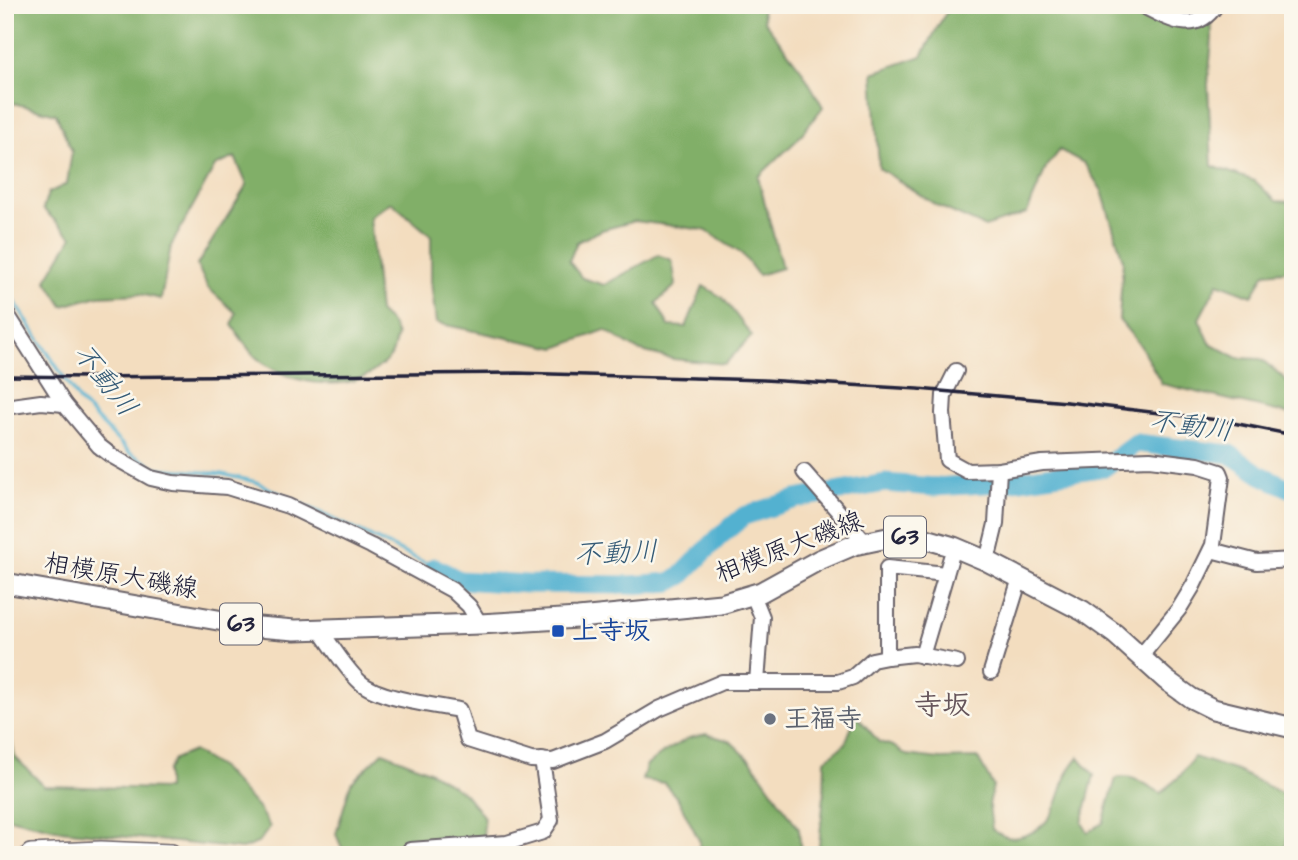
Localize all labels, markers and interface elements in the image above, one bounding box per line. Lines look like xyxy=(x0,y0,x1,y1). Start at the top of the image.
water label: 不動川 xyxy=(64,335,146,425)
water label: 不動川 xyxy=(1147,401,1235,451)
street label: 相模原大磯線 xyxy=(710,502,868,592)
road number: 63 xyxy=(884,516,926,558)
water label: 不動川 xyxy=(573,532,659,574)
street label: 相模原大磯線 xyxy=(41,545,201,607)
road number: 63 xyxy=(220,604,262,644)
place label: 上寺坂 xyxy=(572,613,650,649)
marker: 上寺坂 xyxy=(550,623,566,639)
district label: 寺坂 xyxy=(914,686,970,725)
place label: 王福寺 xyxy=(784,701,862,737)
marker: 王福寺 xyxy=(762,711,778,727)

